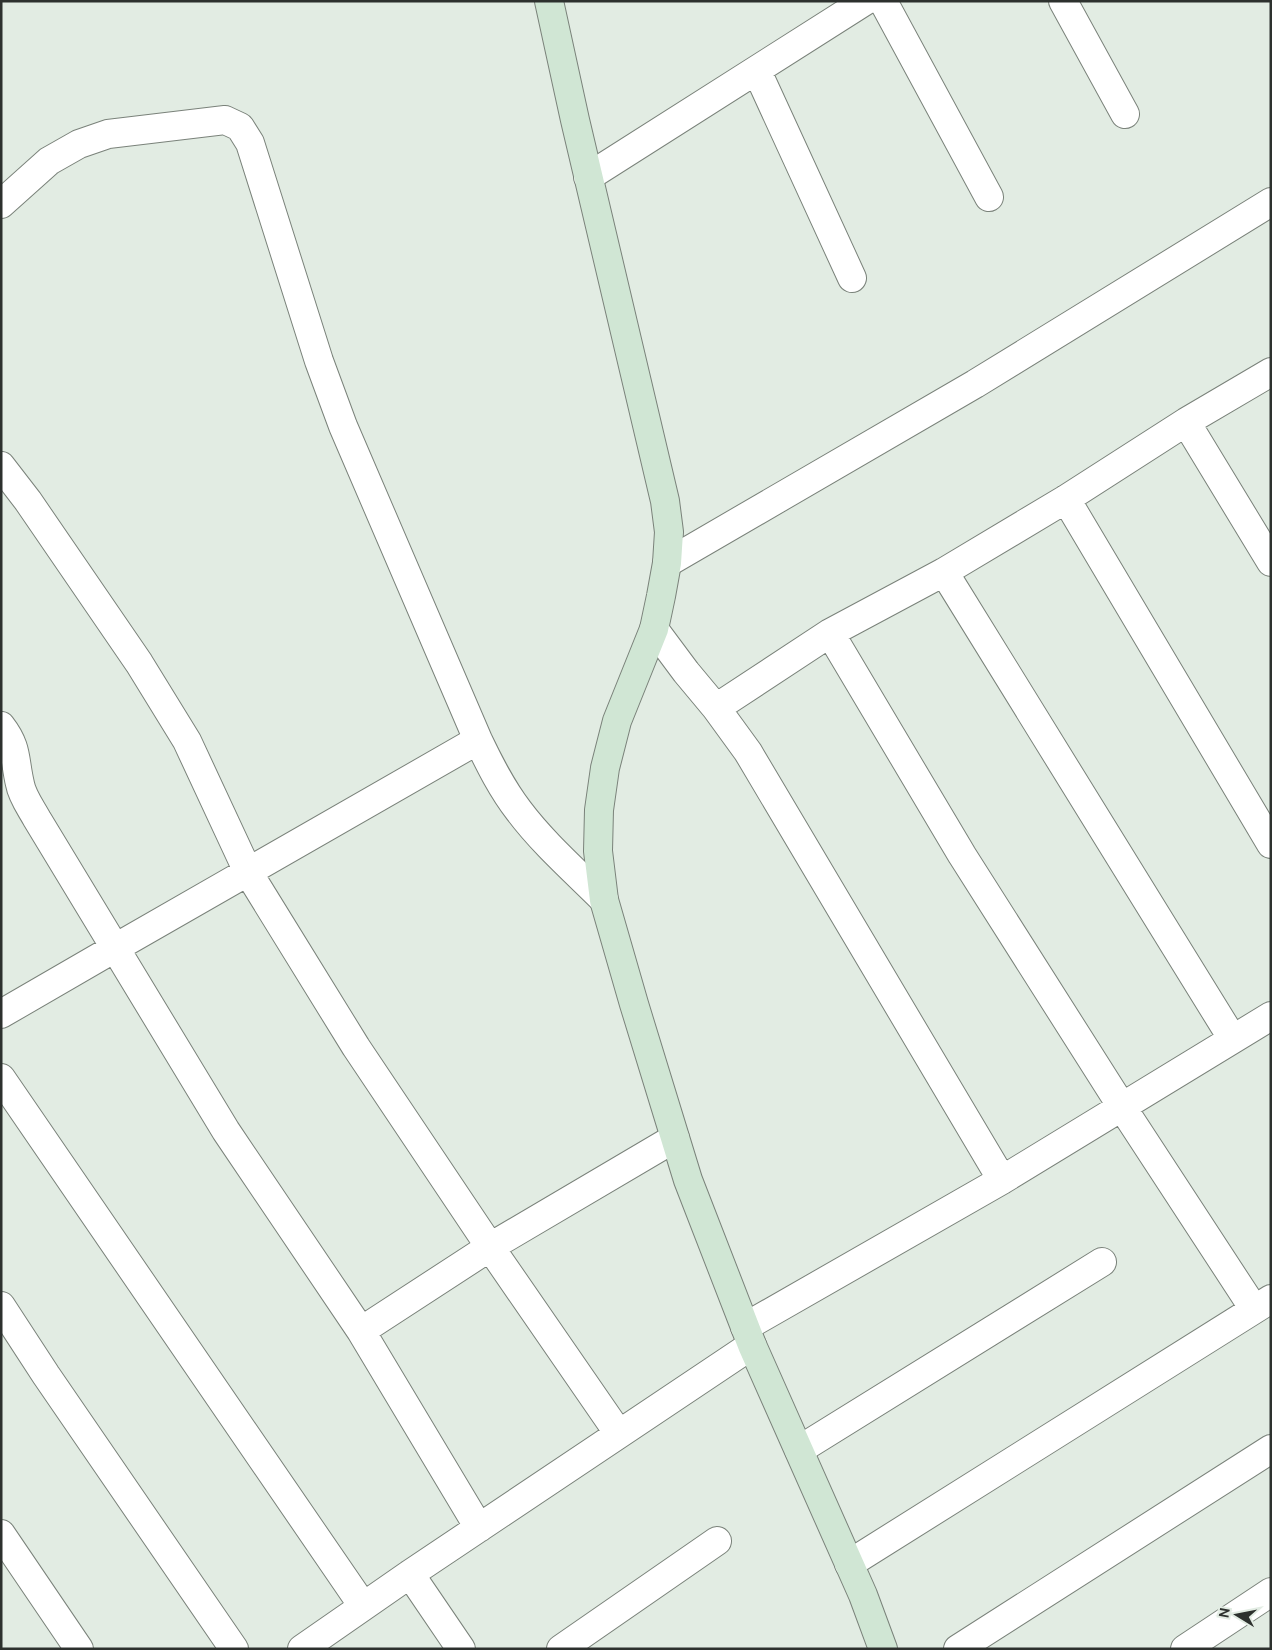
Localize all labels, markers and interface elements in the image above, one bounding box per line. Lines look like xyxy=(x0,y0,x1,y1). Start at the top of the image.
north arrow xyxy=(1212,1590,1262,1640)
text: N xyxy=(1214,1606,1234,1619)

